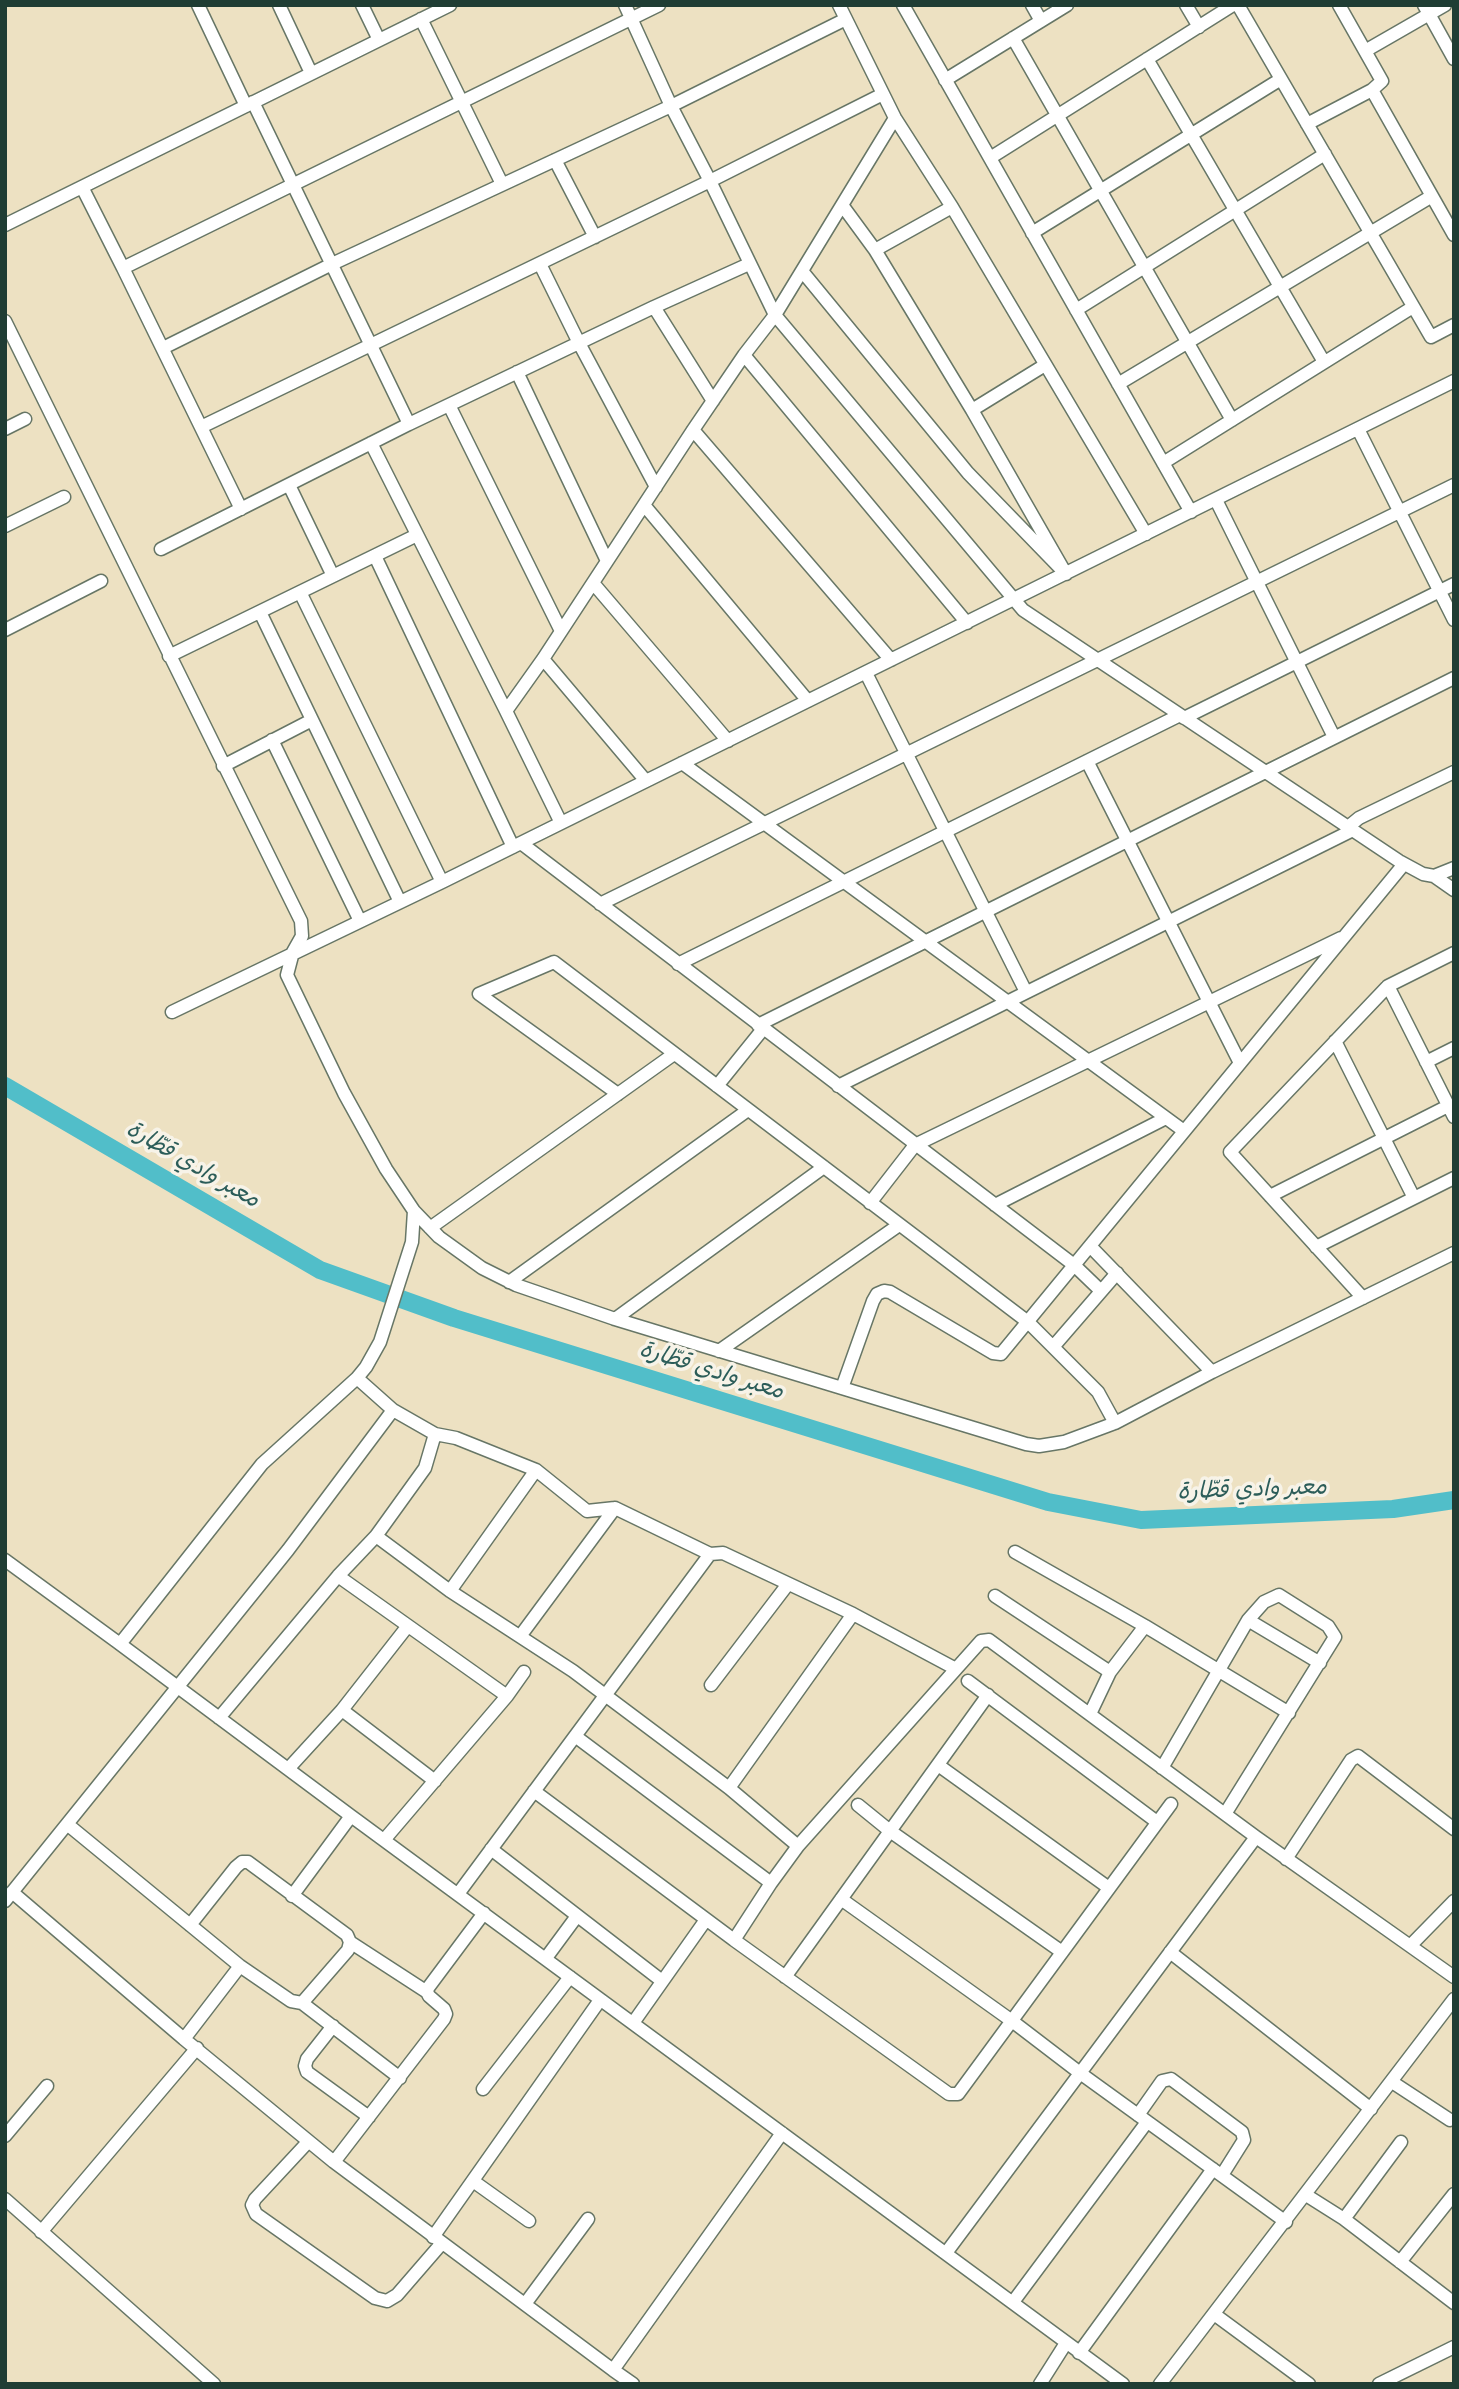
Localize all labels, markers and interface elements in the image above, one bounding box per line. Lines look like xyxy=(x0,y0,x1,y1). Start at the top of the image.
water label: معبر وادي قطّارة xyxy=(120,1117,264,1215)
water label: معبر وادي قطّارة xyxy=(636,1337,786,1407)
water label: معبر وادي قطّارة xyxy=(1177,1475,1327,1507)

